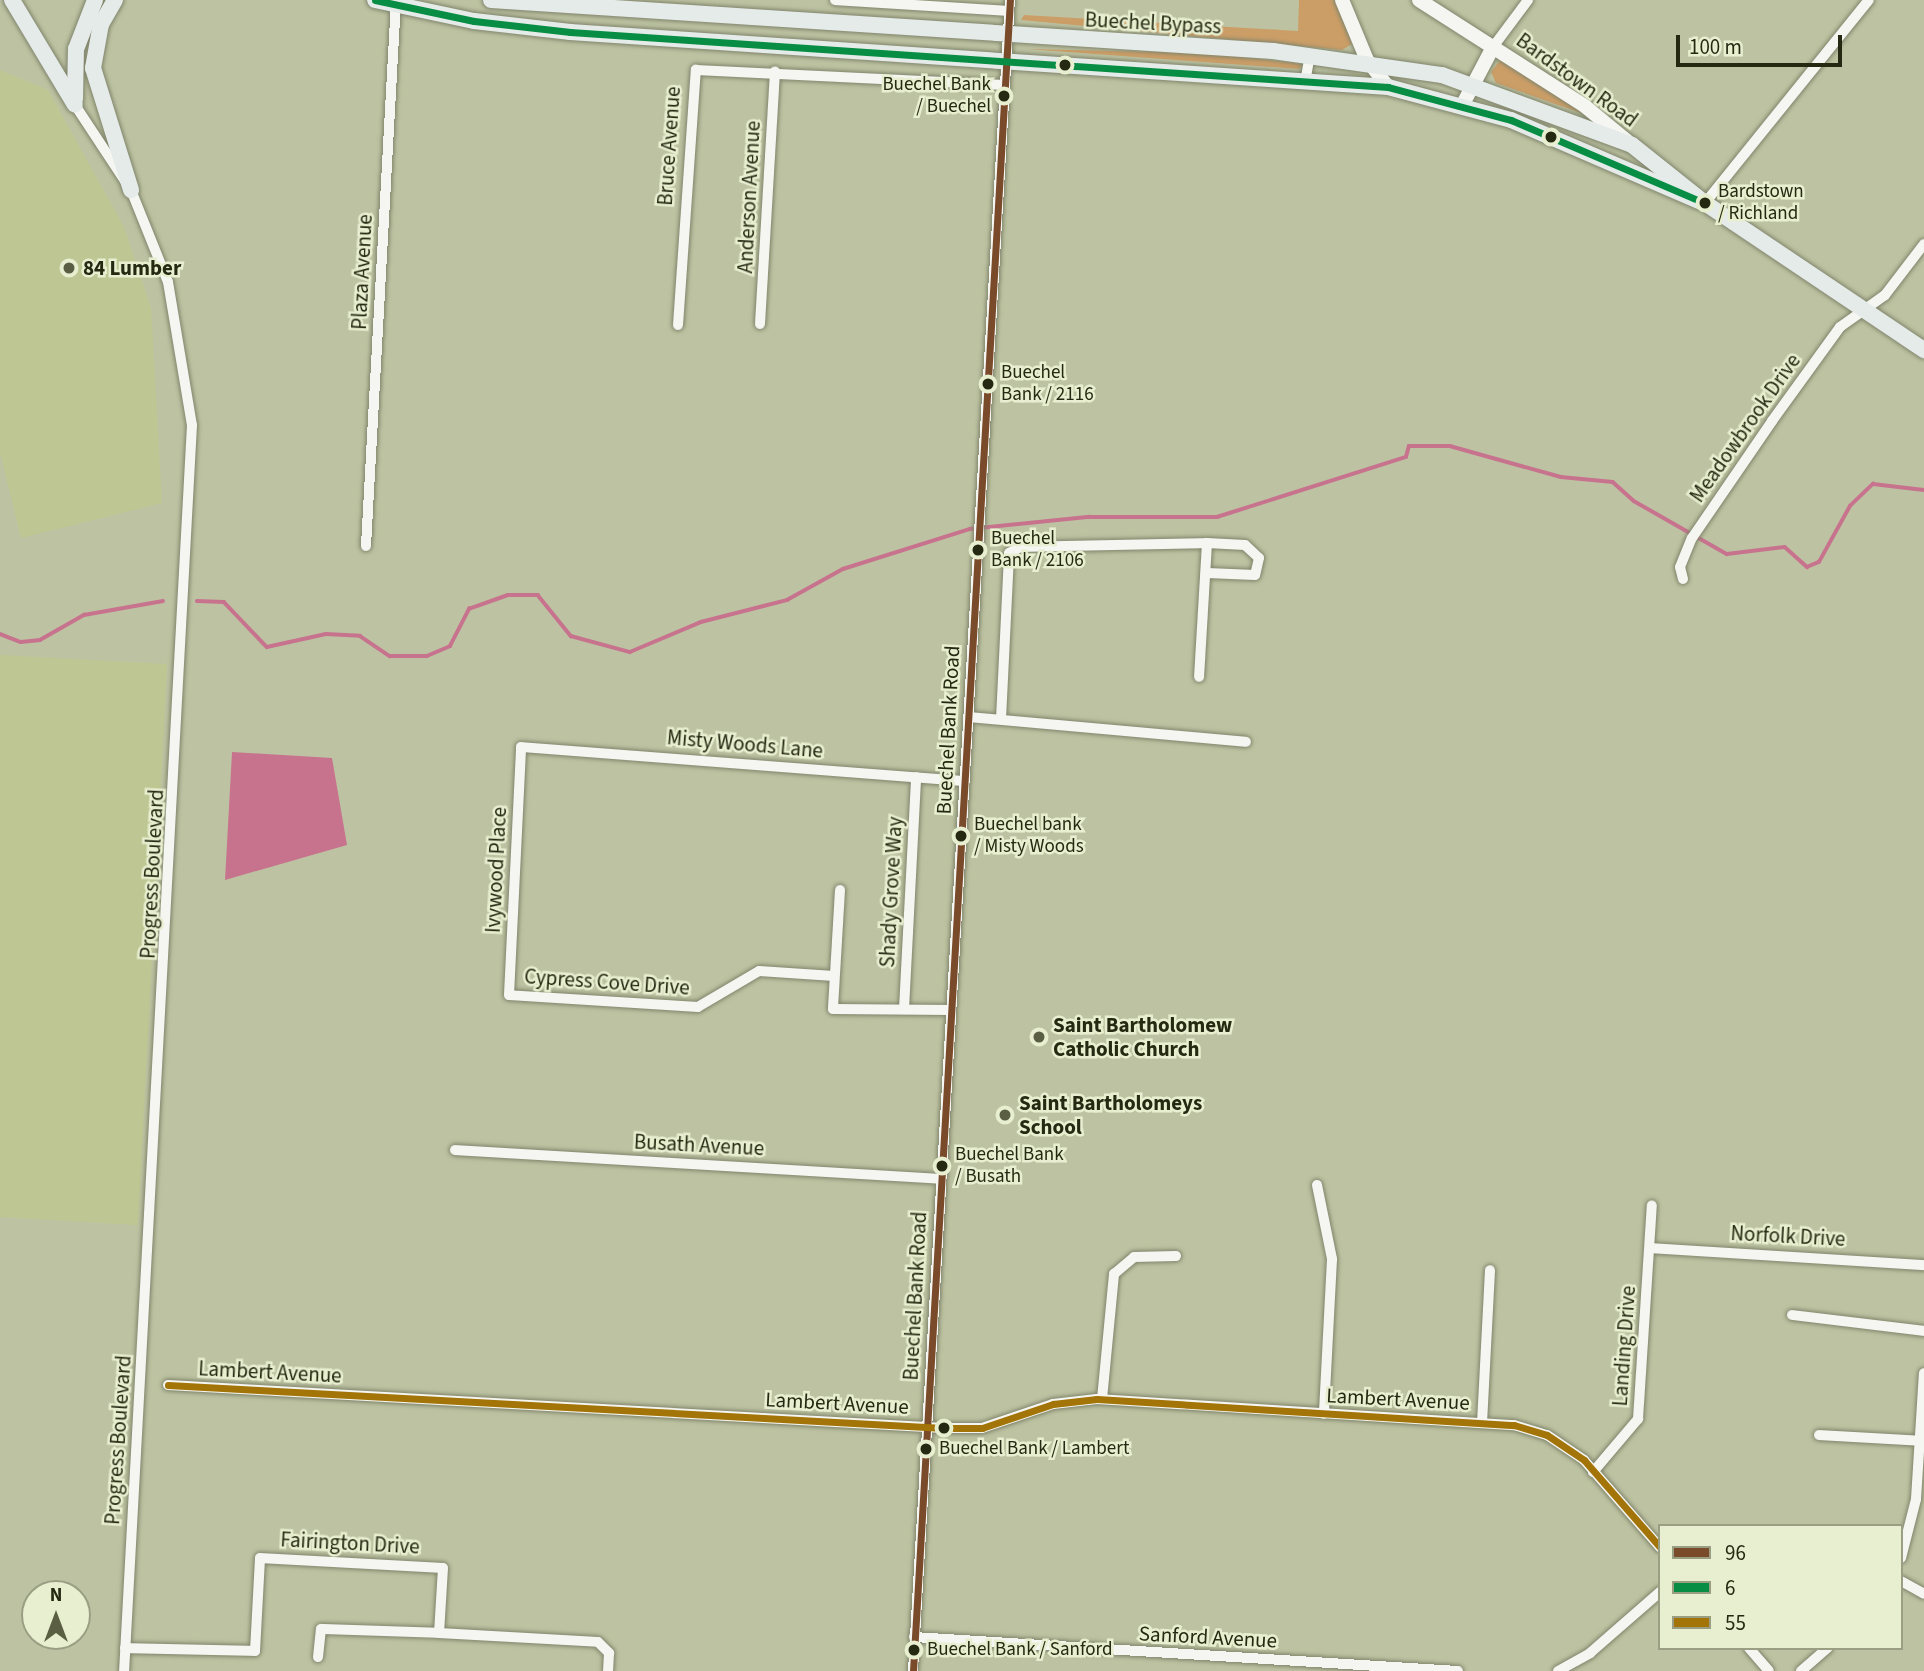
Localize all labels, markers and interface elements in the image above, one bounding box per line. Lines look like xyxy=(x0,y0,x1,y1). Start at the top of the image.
street label: Buechel Bypass xyxy=(1084,7,1222,39)
scale bar xyxy=(1679,21,1845,65)
street label: Bardstown Road xyxy=(1511,27,1643,133)
text: 100 m xyxy=(1689,32,1742,62)
unlabelled marker xyxy=(1058,58,1072,72)
place label: Buechel Bank / Buechel xyxy=(882,74,991,118)
street label: Bruce Avenue xyxy=(652,86,686,206)
marker: Buechel Bank / Buechel xyxy=(997,89,1011,103)
street label: Anderson Avenue xyxy=(732,120,766,274)
unlabelled marker xyxy=(1544,130,1558,144)
place label: Bardstown / Richland xyxy=(1718,181,1804,225)
marker: Bardstown / Richland xyxy=(1698,196,1712,210)
street label: Plaza Avenue xyxy=(346,214,378,330)
place label: 84 Lumber xyxy=(83,255,181,281)
marker: 84 Lumber xyxy=(61,260,77,276)
street label: Meadowbrook Drive xyxy=(1684,349,1806,507)
place label: Buechel Bank / 2116 xyxy=(1001,362,1094,406)
marker: Buechel Bank / 2116 xyxy=(981,377,995,391)
place label: Buechel Bank / 2106 xyxy=(991,528,1084,572)
marker: Buechel Bank / 2106 xyxy=(971,543,985,557)
street label: Buechel Bank Road xyxy=(931,645,965,815)
street label: Misty Woods Lane xyxy=(666,725,824,763)
street label: Progress Boulevard xyxy=(135,788,169,960)
street label: Ivywood Place xyxy=(480,806,512,934)
place label: Buechel bank / Misty Woods xyxy=(974,814,1084,858)
street label: Shady Grove Way xyxy=(874,816,908,968)
marker: Buechel bank / Misty Woods xyxy=(954,829,968,843)
street label: Cypress Cove Drive xyxy=(524,964,690,1000)
place label: Saint Bartholomew Catholic Church xyxy=(1053,1012,1232,1062)
marker: Saint Bartholomew Catholic Church xyxy=(1031,1029,1047,1045)
place label: Saint Bartholomeys School xyxy=(1019,1090,1202,1140)
marker: Saint Bartholomeys School xyxy=(997,1107,1013,1123)
street label: Busath Avenue xyxy=(633,1129,765,1161)
place label: Buechel Bank / Busath xyxy=(955,1144,1064,1188)
marker: Buechel Bank / Busath xyxy=(935,1159,949,1173)
street label: Buechel Bank Road xyxy=(898,1211,932,1381)
street label: Norfolk Drive xyxy=(1730,1220,1846,1252)
street label: Landing Drive xyxy=(1607,1285,1641,1407)
street label: Progress Boulevard xyxy=(100,1354,136,1526)
street label: Lambert Avenue xyxy=(198,1356,342,1388)
street label: Lambert Avenue xyxy=(1326,1383,1470,1415)
street label: Lambert Avenue xyxy=(765,1387,909,1419)
unlabelled marker xyxy=(937,1421,951,1435)
place label: Buechel Bank / Lambert xyxy=(939,1438,1129,1460)
marker: Buechel Bank / Lambert xyxy=(919,1442,933,1456)
legend xyxy=(1658,1524,1903,1650)
street label: Fairington Drive xyxy=(280,1527,420,1559)
text: 96 xyxy=(1725,1538,1746,1568)
text: 6 xyxy=(1725,1573,1735,1603)
north arrow xyxy=(21,1580,91,1650)
text: N xyxy=(50,1582,62,1609)
text: 55 xyxy=(1725,1608,1746,1638)
street label: Sanford Avenue xyxy=(1138,1621,1278,1653)
place label: Buechel Bank / Sanford xyxy=(927,1639,1113,1661)
marker: Buechel Bank / Sanford xyxy=(907,1643,921,1657)

